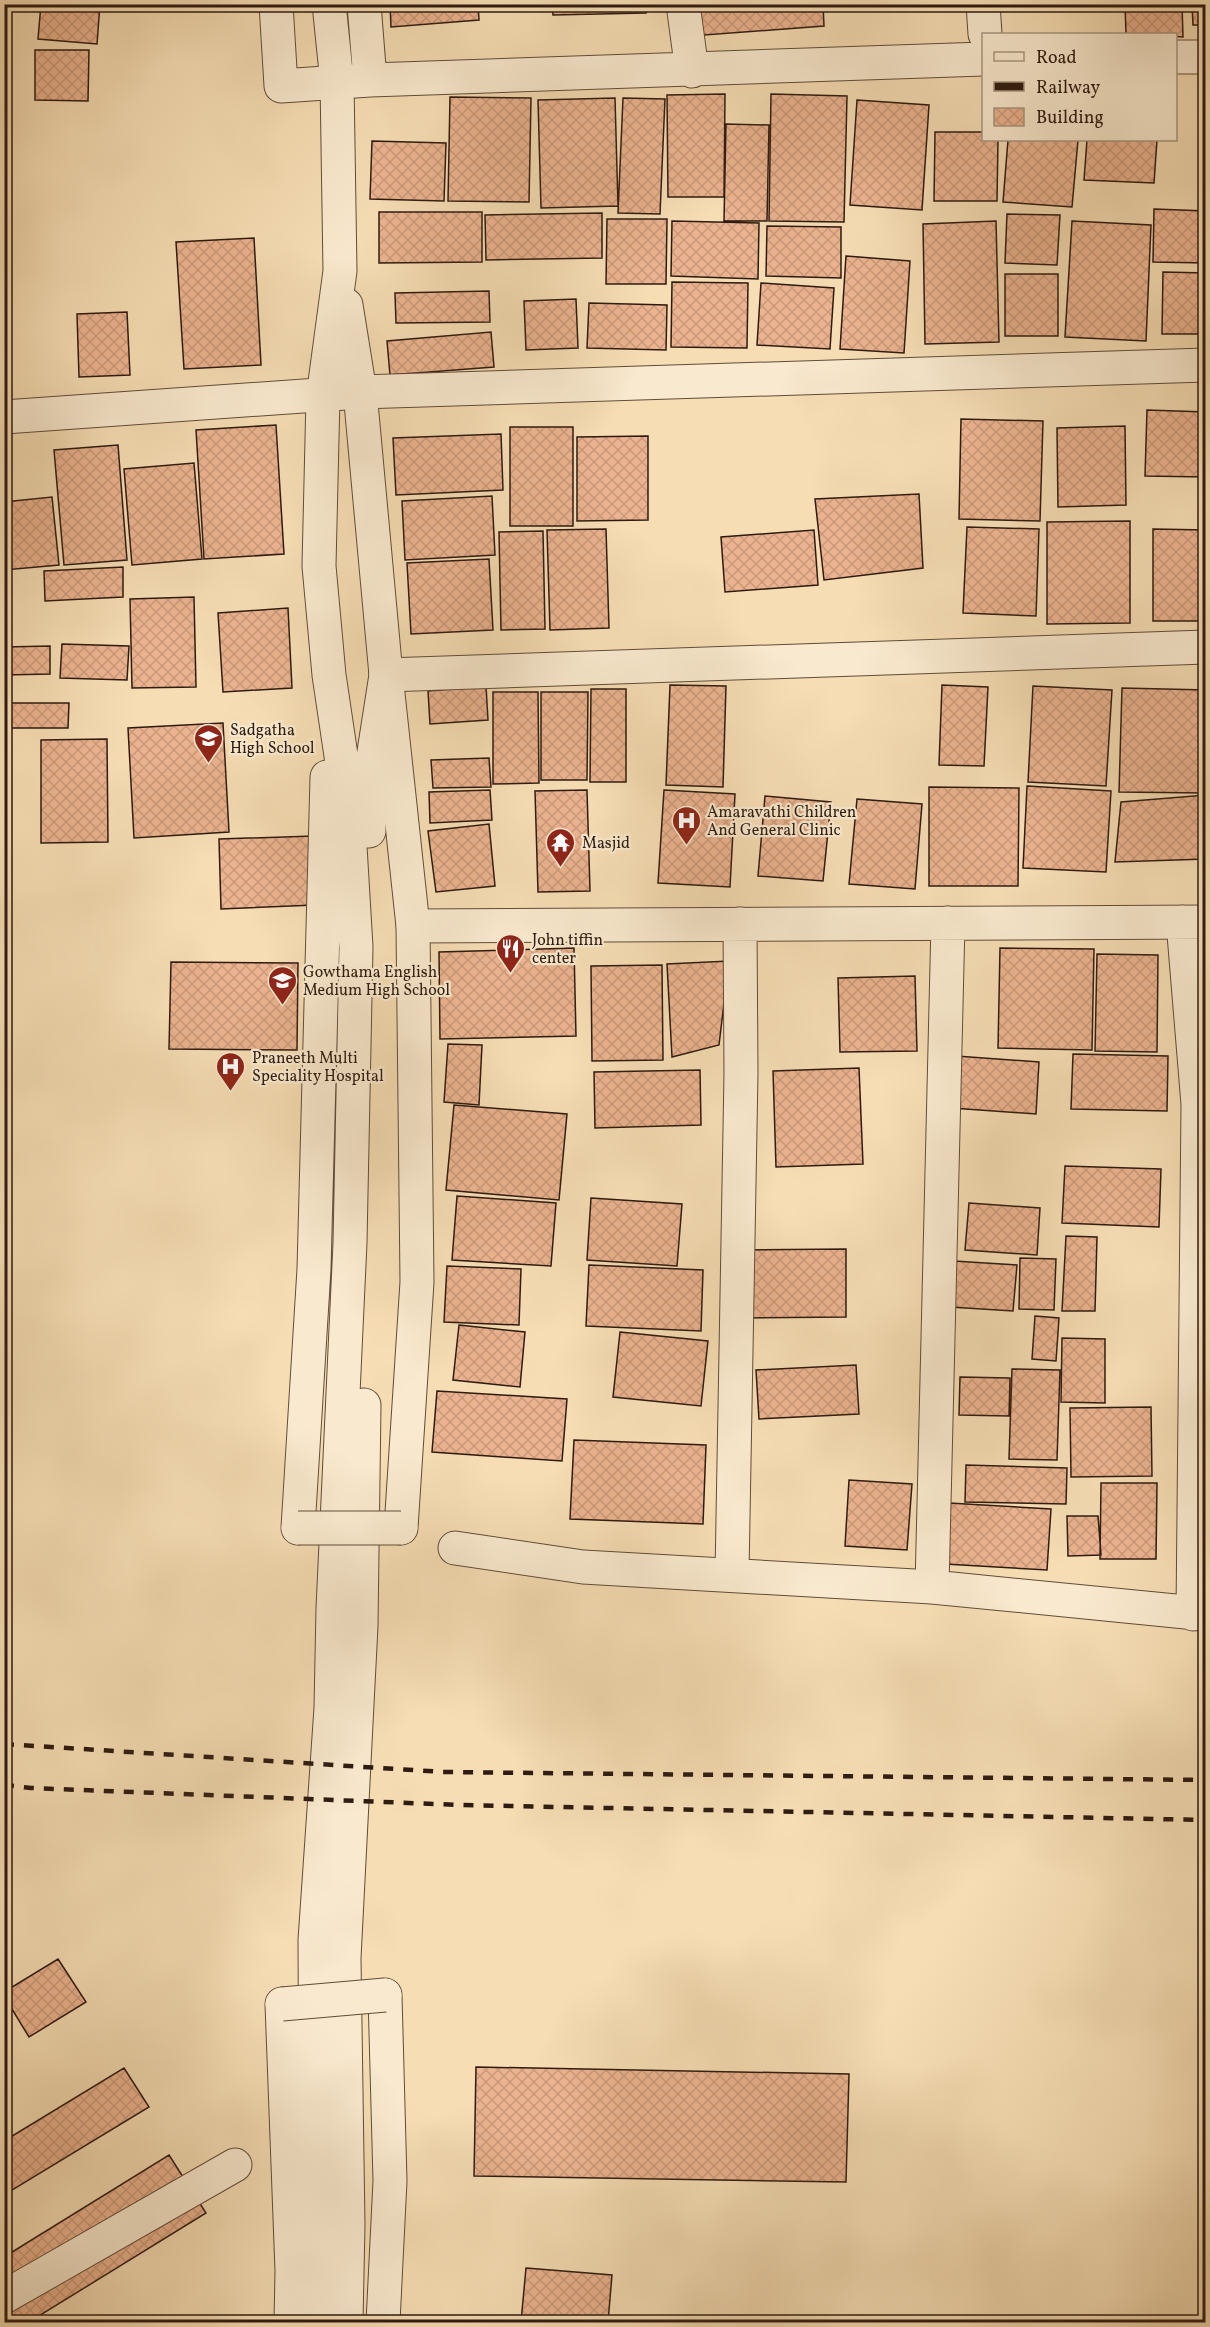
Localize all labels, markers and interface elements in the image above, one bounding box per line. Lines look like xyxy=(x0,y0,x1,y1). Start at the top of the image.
legend xyxy=(982,33,1177,141)
text: Road xyxy=(1036,46,1077,71)
text: Railway xyxy=(1036,76,1100,101)
text: Building xyxy=(1036,106,1104,131)
place label: Sadgatha High School xyxy=(230,720,315,760)
school or university icon: Sadgatha High School xyxy=(193,722,225,764)
place label: Amaravathi Children And General Clinic xyxy=(707,802,856,842)
hospital icon: Amaravathi Children And General Clinic xyxy=(670,804,702,846)
temple icon: Masjid xyxy=(545,826,577,868)
place label: Masjid xyxy=(582,833,630,855)
place label: John tiffin center xyxy=(532,930,603,970)
restaurant icon: John tiffin center xyxy=(495,932,527,974)
place label: Gowthama English Medium High School xyxy=(303,962,450,1002)
school or university icon: Gowthama English Medium High School xyxy=(266,964,298,1006)
place label: Praneeth Multi Speciality Hospital xyxy=(252,1048,384,1088)
hospital icon: Praneeth Multi Speciality Hospital xyxy=(215,1050,247,1092)

